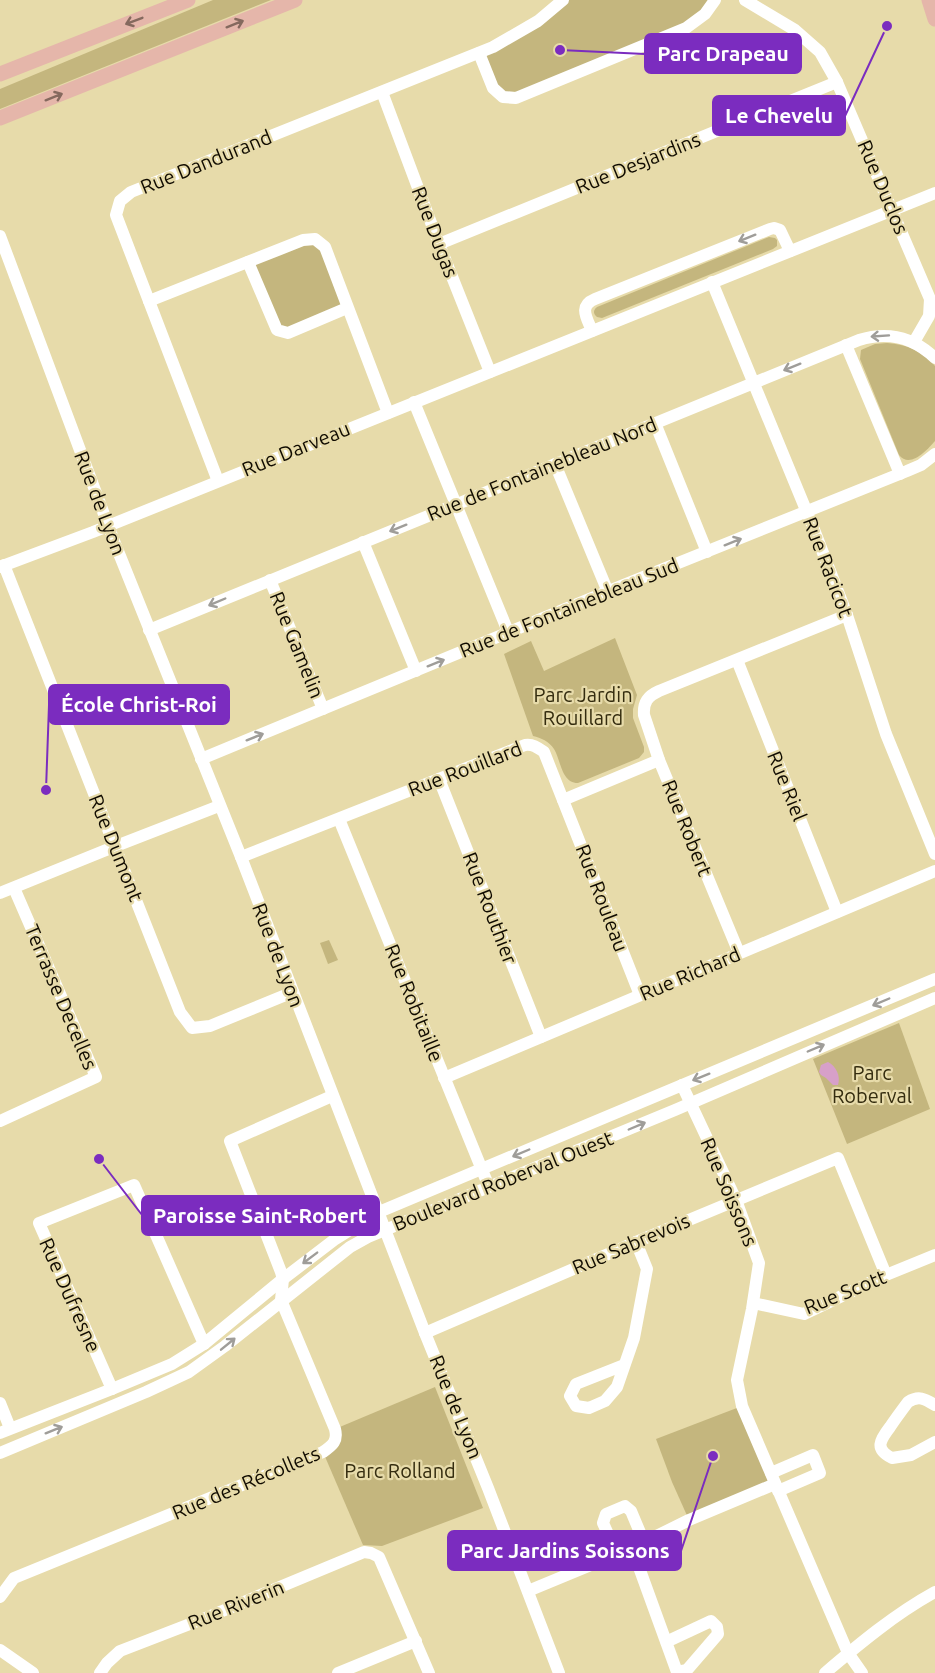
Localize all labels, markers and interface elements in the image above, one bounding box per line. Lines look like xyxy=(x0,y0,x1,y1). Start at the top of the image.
one-way arrow xyxy=(125,16,143,27)
one-way arrow xyxy=(226,18,244,29)
callout: Parc Drapeau xyxy=(645,34,801,73)
text: Parc Drapeau xyxy=(657,41,789,65)
one-way arrow xyxy=(45,91,63,102)
callout: Le Chevelu xyxy=(713,96,845,135)
text: Le Chevelu xyxy=(725,103,833,127)
street label: Rue Dandurand xyxy=(137,125,275,198)
street label: Rue Desjardins xyxy=(572,127,704,198)
street label: Rue Duclos xyxy=(853,136,914,237)
street label: Rue Dugas xyxy=(408,183,463,281)
one-way arrow xyxy=(738,233,757,244)
one-way arrow xyxy=(871,331,890,342)
one-way arrow xyxy=(783,362,802,373)
street label: Rue de Fontainebleau Nord xyxy=(424,412,660,525)
street label: Rue Darveau xyxy=(238,416,353,481)
street label: Rue de Lyon xyxy=(70,448,131,558)
street label: Rue Racicot xyxy=(799,514,858,620)
one-way arrow xyxy=(389,523,407,534)
one-way arrow xyxy=(723,536,741,547)
street label: Rue de Fontainebleau Sud xyxy=(456,553,681,662)
street label: Rue Gamelin xyxy=(266,588,329,701)
one-way arrow xyxy=(208,597,227,608)
one-way arrow xyxy=(426,657,444,668)
park label: Parc Jardin Rouillard xyxy=(533,683,633,729)
callout: École Christ-Roi xyxy=(49,685,229,724)
text: École Christ-Roi xyxy=(61,692,217,716)
one-way arrow xyxy=(245,731,264,742)
street label: Rue Rouillard xyxy=(405,736,525,801)
street label: Rue Riel xyxy=(763,748,812,824)
street label: Rue Robert xyxy=(658,776,717,879)
street label: Rue Dumont xyxy=(85,791,148,905)
street label: Rue Rouleau xyxy=(571,841,633,955)
street label: Rue Routhier xyxy=(459,849,522,967)
street label: Rue de Lyon xyxy=(248,900,309,1010)
street label: Terrasse Decelles xyxy=(21,921,102,1073)
street label: Rue Robitaille xyxy=(380,941,448,1065)
street label: Rue Richard xyxy=(636,942,744,1005)
one-way arrow xyxy=(872,997,891,1008)
one-way arrow xyxy=(807,1042,825,1053)
park label: Parc Roberval xyxy=(832,1061,912,1107)
one-way arrow xyxy=(693,1072,711,1084)
one-way arrow xyxy=(628,1119,646,1131)
street label: Boulevard Roberval Ouest xyxy=(389,1126,616,1235)
street label: Rue Soissons xyxy=(696,1134,763,1250)
one-way arrow xyxy=(513,1147,531,1159)
callout: Paroisse Saint-Robert xyxy=(142,1196,379,1235)
text: Paroisse Saint-Robert xyxy=(153,1203,367,1227)
street label: Rue Sabrevois xyxy=(569,1208,693,1279)
street label: Rue Dufresne xyxy=(35,1234,106,1355)
one-way arrow xyxy=(303,1252,319,1265)
street label: Rue Scott xyxy=(800,1265,889,1318)
one-way arrow xyxy=(219,1337,235,1350)
street label: Rue de Lyon xyxy=(425,1352,488,1462)
one-way arrow xyxy=(44,1424,63,1435)
street label: Rue des Récollets xyxy=(169,1441,323,1524)
park label: Parc Rolland xyxy=(344,1459,456,1482)
callout: Parc Jardins Soissons xyxy=(448,1531,681,1570)
text: Parc Jardins Soissons xyxy=(460,1538,670,1562)
street label: Rue Riverin xyxy=(184,1575,287,1634)

